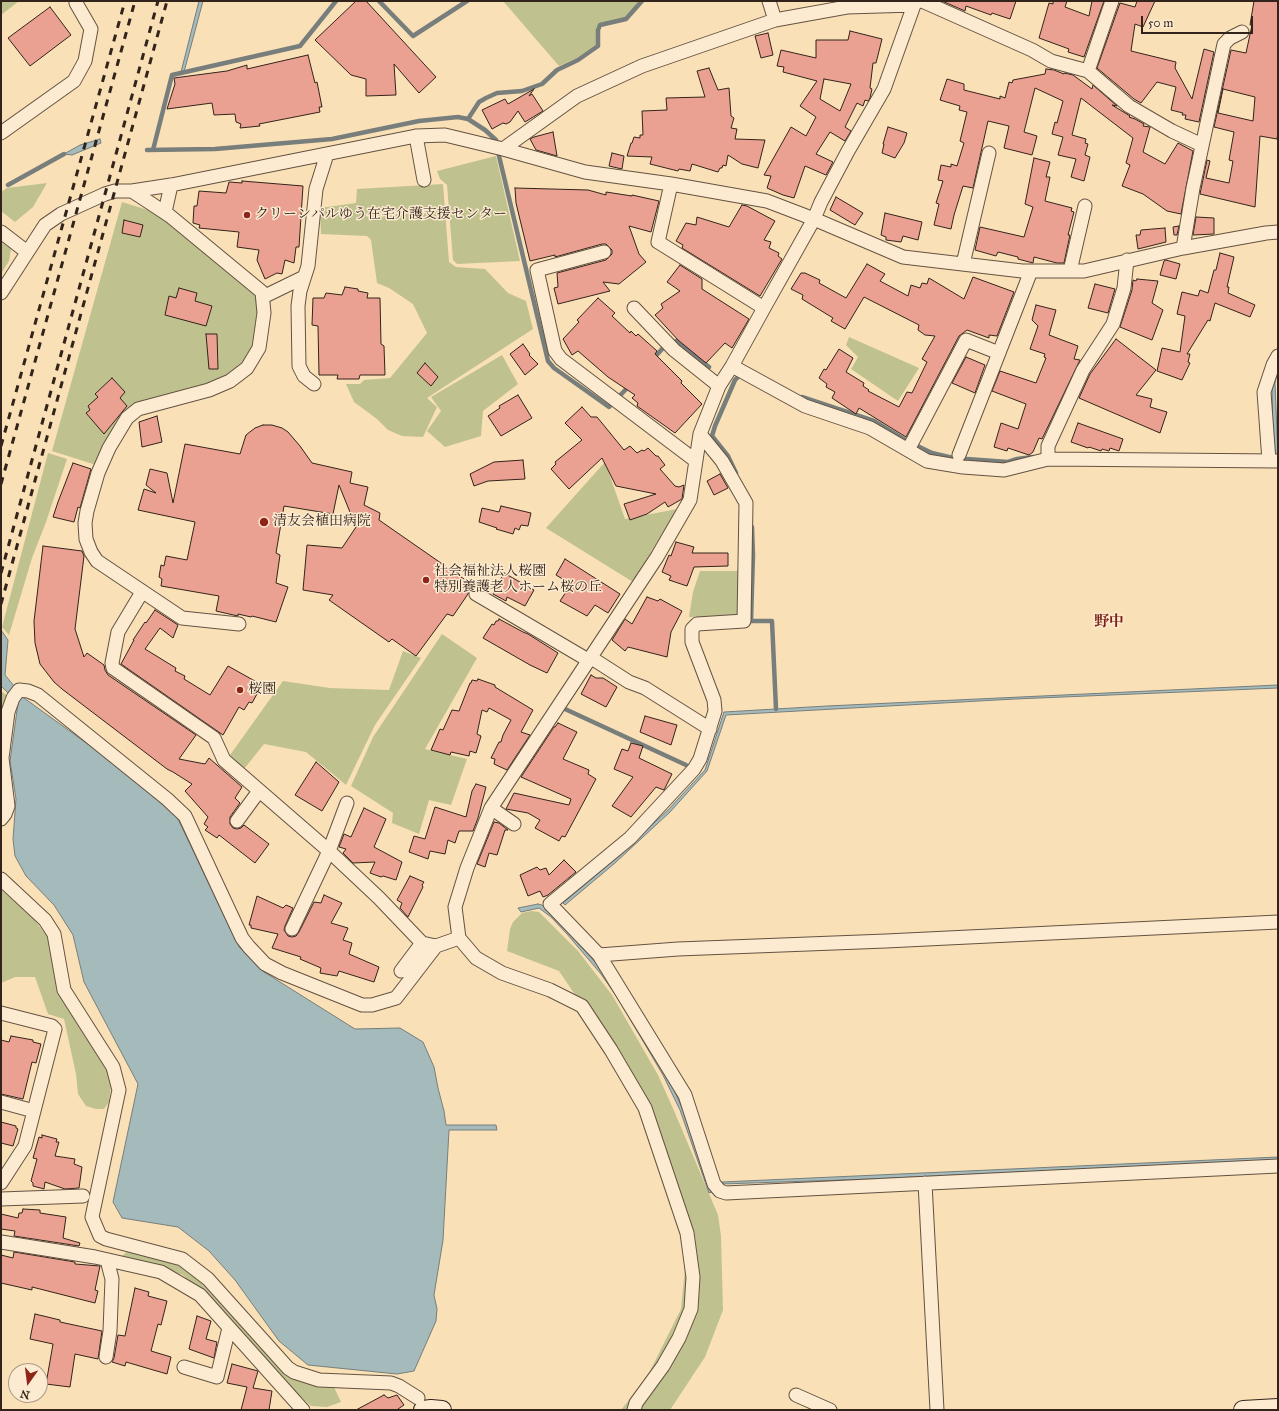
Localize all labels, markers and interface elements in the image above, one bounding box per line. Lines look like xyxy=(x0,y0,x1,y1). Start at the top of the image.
scale bar xyxy=(1143,8,1255,34)
text: 50 m xyxy=(1148,16,1173,30)
place label: クリーンパルゆう在宅介護支援センター xyxy=(255,207,507,223)
marker: クリーンパルゆう在宅介護支援センター xyxy=(242,210,252,220)
place label: 清友会植田病院 xyxy=(273,514,371,530)
marker: 清友会植田病院 xyxy=(258,516,270,528)
place label: 社会福祉法人桜園 特別養護老人ホーム桜の丘 xyxy=(434,564,602,596)
marker: 社会福祉法人桜園 特別養護老人ホーム桜の丘 xyxy=(421,575,431,585)
district label: 野中 xyxy=(1094,613,1124,631)
place label: 桜園 xyxy=(248,682,276,698)
marker: 桜園 xyxy=(235,685,245,695)
north arrow xyxy=(8,1363,48,1403)
text: N xyxy=(19,1387,31,1402)

